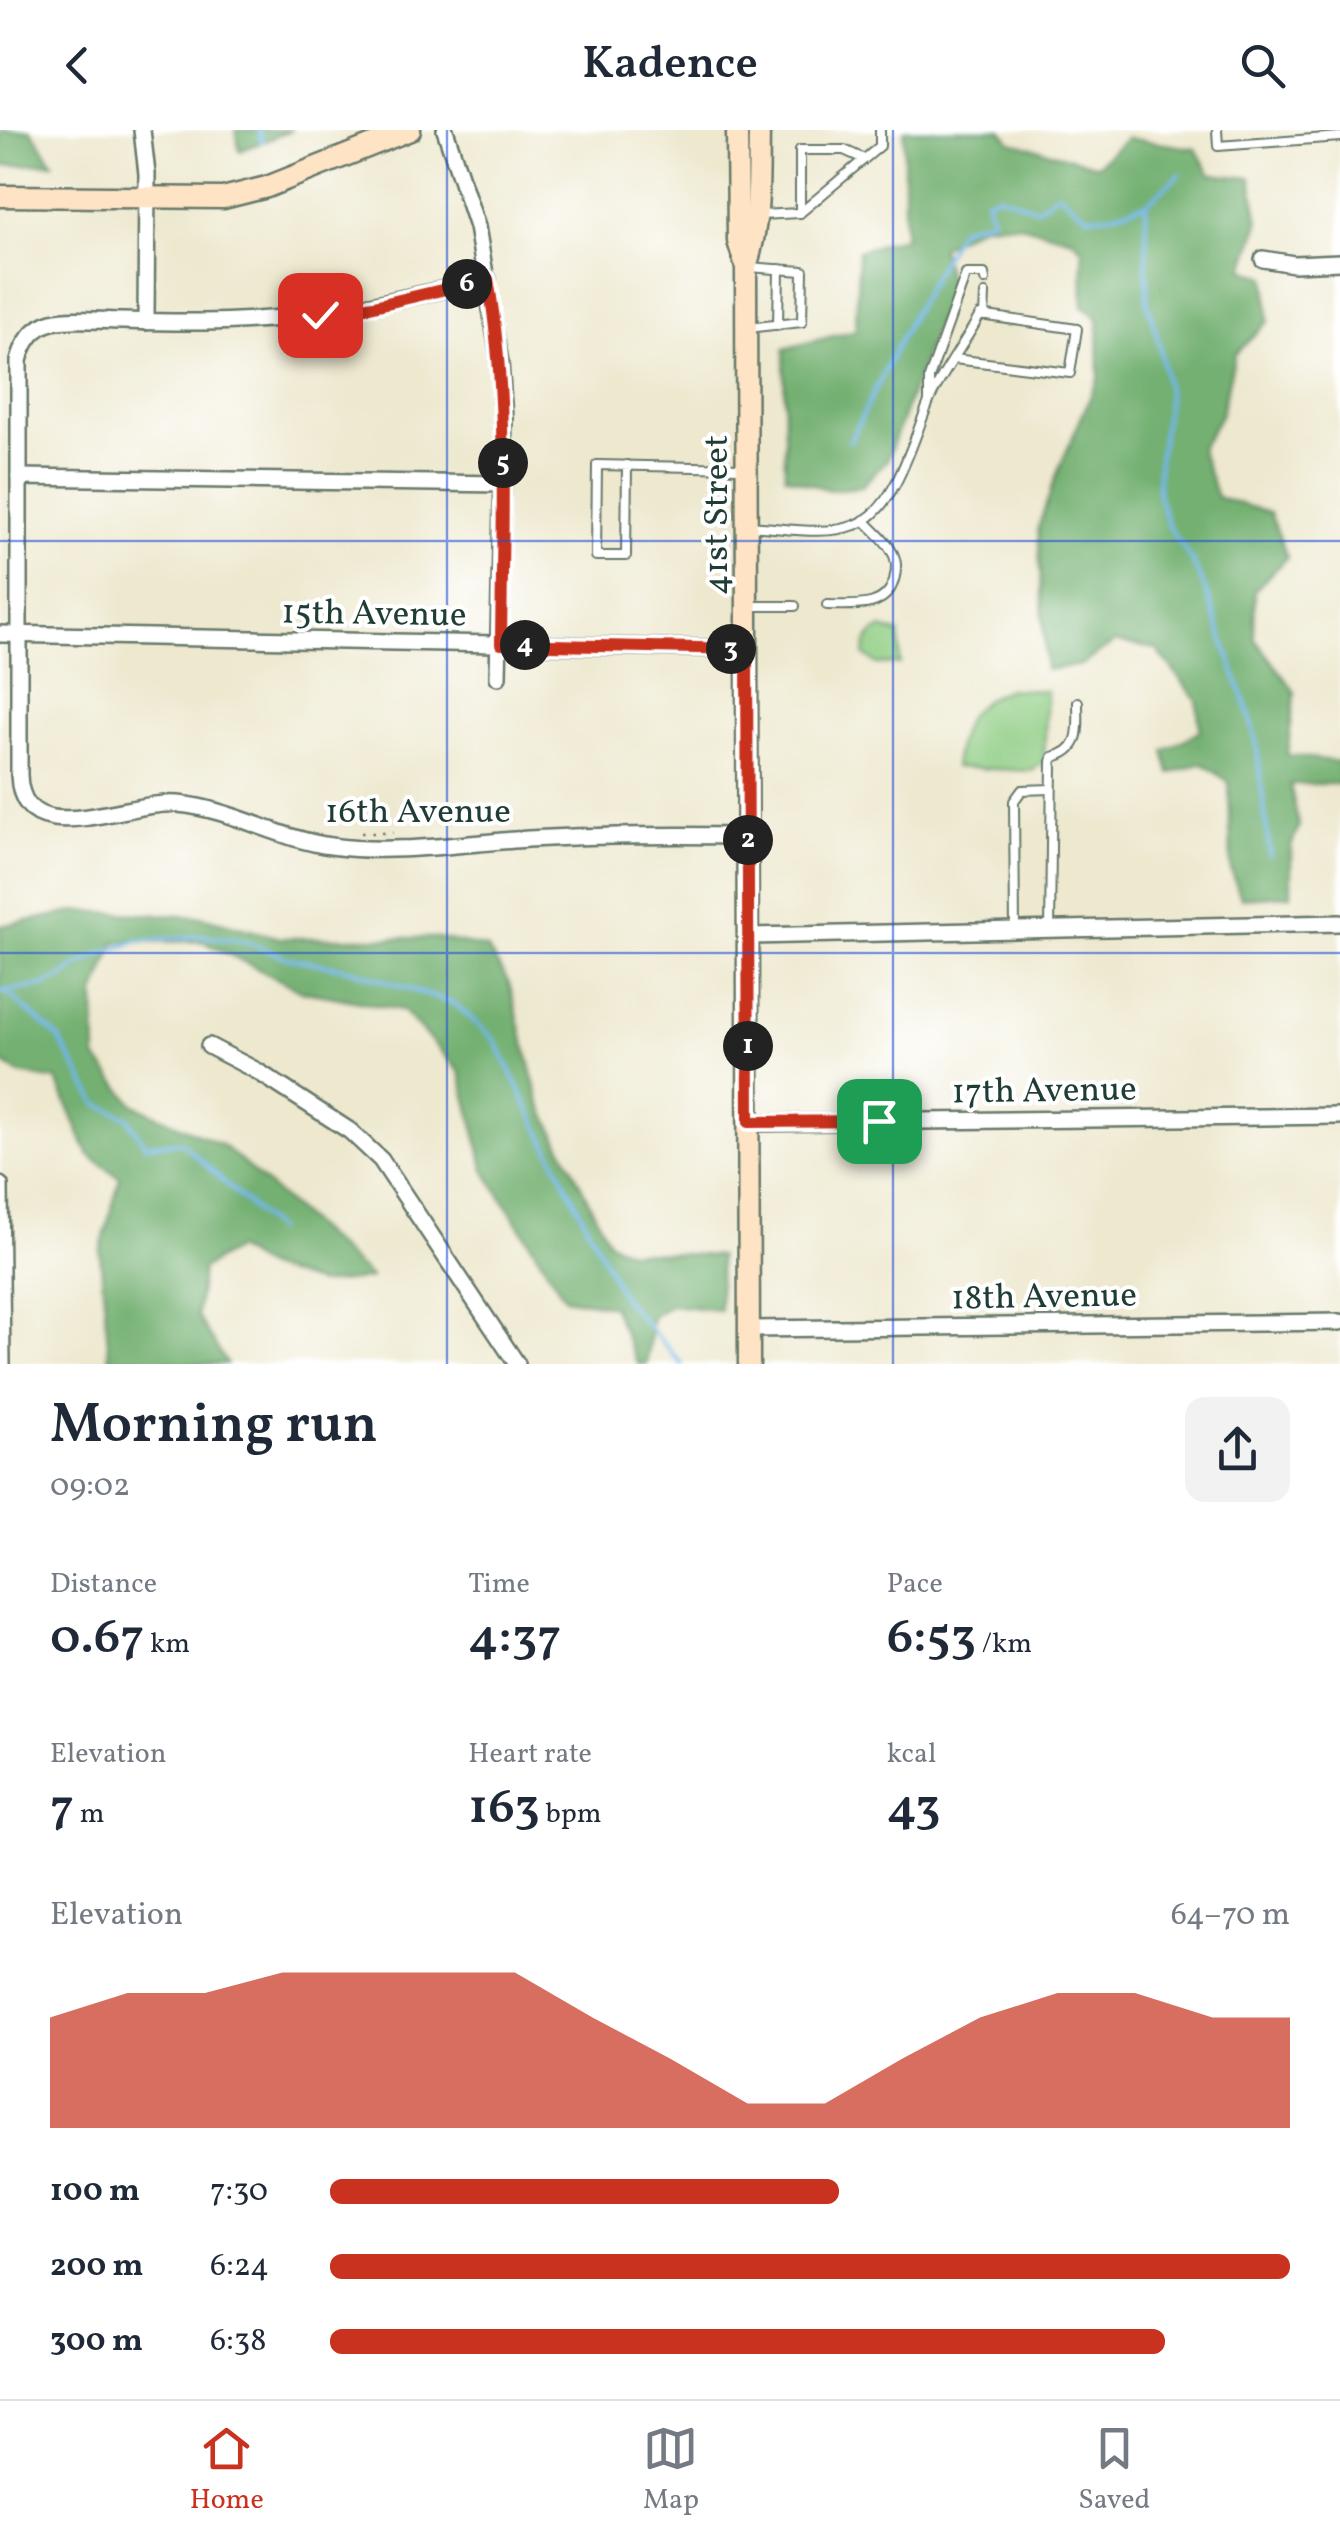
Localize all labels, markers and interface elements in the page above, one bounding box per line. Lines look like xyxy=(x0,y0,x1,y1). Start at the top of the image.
text: Kadence xyxy=(582,34,758,97)
icon: back xyxy=(50,38,105,93)
icon: search xyxy=(1235,38,1290,93)
pin: 6 xyxy=(442,259,492,309)
text: 6 xyxy=(459,264,475,303)
pin xyxy=(278,273,363,358)
icon: check xyxy=(293,288,348,343)
street label: 41st Street xyxy=(694,435,742,595)
pin: 5 xyxy=(478,438,528,488)
text: 5 xyxy=(496,443,510,482)
street label: 15th Avenue xyxy=(281,589,467,641)
pin: 4 xyxy=(500,620,550,670)
pin: 3 xyxy=(706,624,756,674)
text: 4 xyxy=(517,625,533,664)
text: 3 xyxy=(724,629,738,668)
street label: 16th Avenue xyxy=(325,789,511,837)
pin: 2 xyxy=(723,815,773,865)
text: 2 xyxy=(741,820,755,859)
pin: 1 xyxy=(723,1021,773,1071)
text: 1 xyxy=(742,1026,754,1065)
street label: 17th Avenue xyxy=(951,1066,1137,1118)
pin xyxy=(837,1079,922,1164)
icon: arrive xyxy=(852,1094,907,1149)
street label: 18th Avenue xyxy=(951,1272,1137,1324)
text: Morning run xyxy=(50,1389,378,1465)
button: share xyxy=(1185,1397,1290,1502)
text: 09:02 xyxy=(50,1465,130,1509)
text: Distance xyxy=(50,1565,157,1604)
text: Time xyxy=(468,1565,530,1604)
text: Pace xyxy=(887,1565,943,1604)
text: 0.67 xyxy=(50,1604,144,1674)
text: 4:37 xyxy=(468,1604,561,1674)
text: 6:53 xyxy=(887,1604,976,1674)
text: km xyxy=(144,1625,190,1664)
text: /km xyxy=(976,1625,1032,1664)
text: Elevation xyxy=(50,1735,166,1774)
text: Heart rate xyxy=(468,1735,592,1774)
text: kcal xyxy=(887,1735,936,1774)
text: 7 xyxy=(50,1774,74,1844)
text: 163 xyxy=(468,1774,540,1844)
text: 43 xyxy=(887,1774,941,1844)
text: m xyxy=(74,1795,104,1834)
text: bpm xyxy=(540,1795,602,1834)
text: Elevation xyxy=(50,1894,183,1938)
text: 64–70 m xyxy=(1171,1894,1290,1938)
text: 100 m xyxy=(50,2170,140,2214)
text: 7:30 xyxy=(210,2170,268,2214)
text: 200 m xyxy=(50,2245,144,2289)
text: 6:24 xyxy=(210,2245,269,2289)
text: 300 m xyxy=(50,2320,143,2364)
text: 6:38 xyxy=(210,2320,266,2364)
tab: Home xyxy=(190,2421,264,2520)
tab: Map xyxy=(643,2421,699,2520)
tab: Saved xyxy=(1078,2421,1150,2520)

